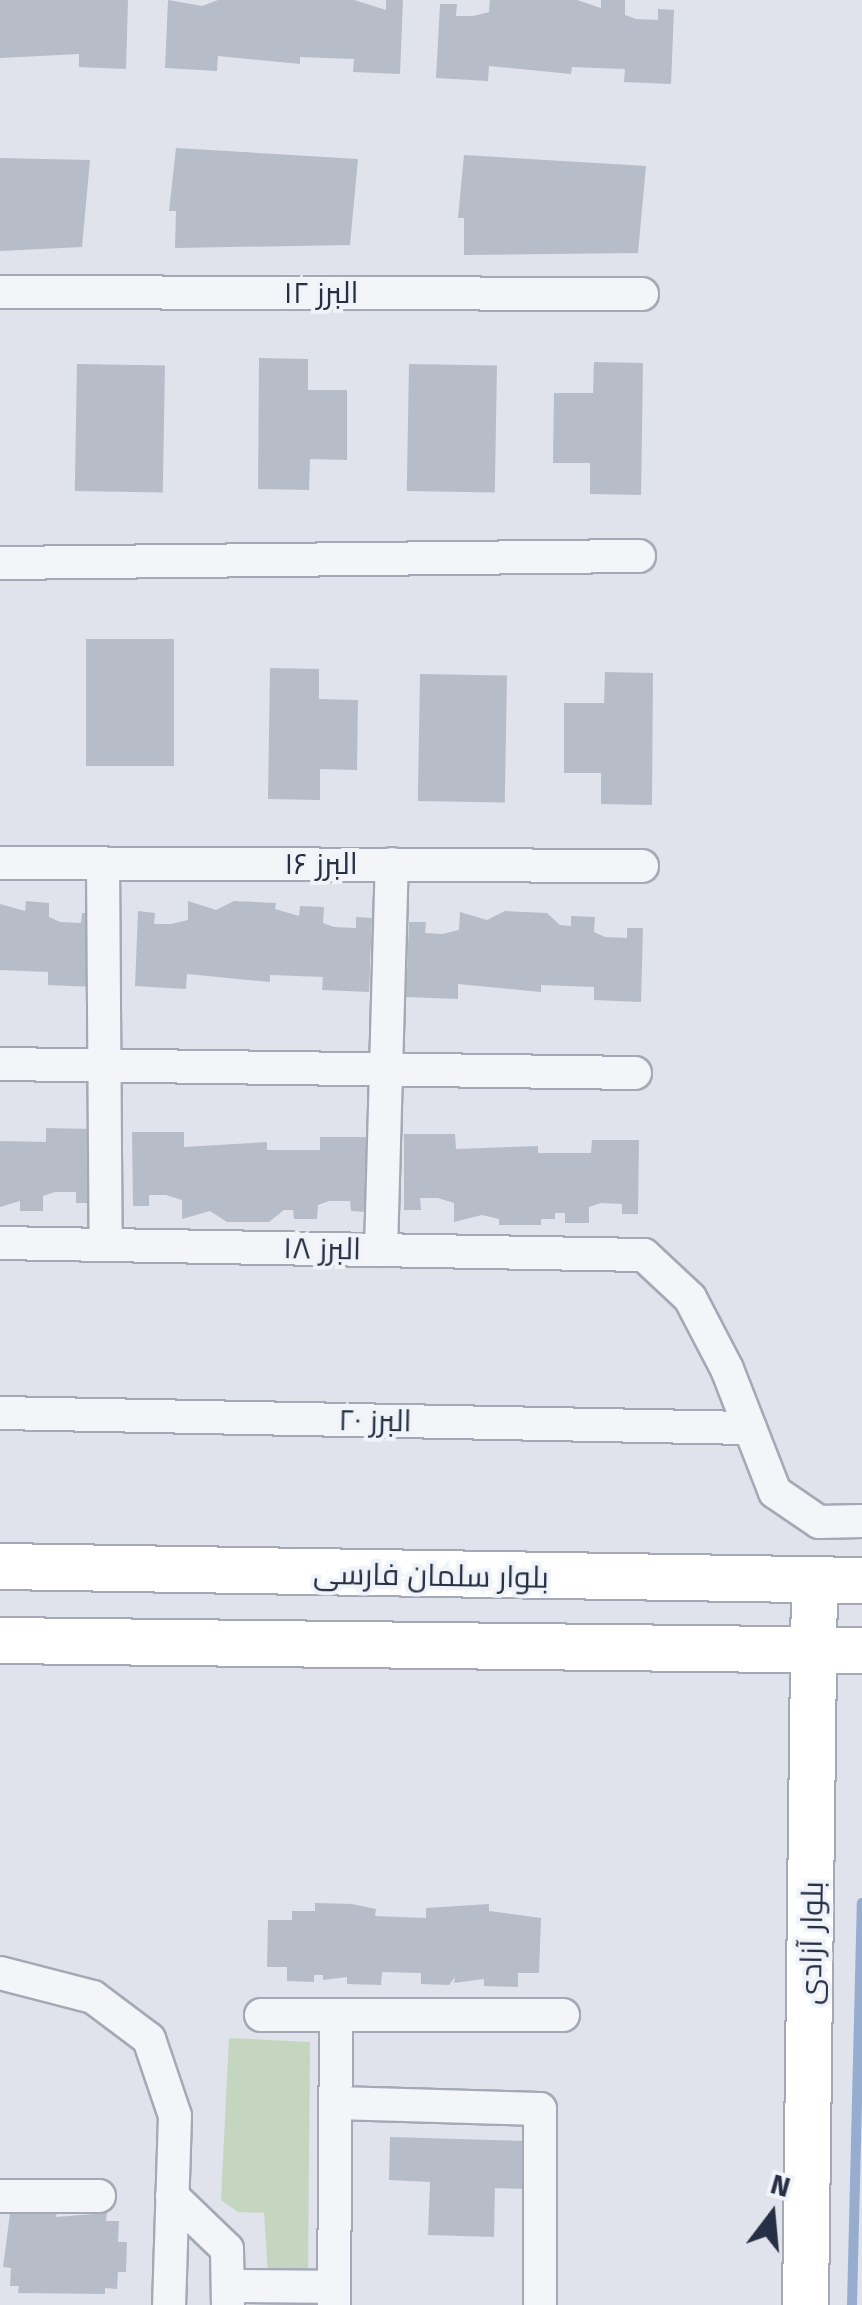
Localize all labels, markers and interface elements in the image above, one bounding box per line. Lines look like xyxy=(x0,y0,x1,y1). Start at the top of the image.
street label: البرز ۱۲ xyxy=(283,275,359,311)
street label: البرز ۱۶ xyxy=(284,846,358,882)
street label: البرز ۱۸ xyxy=(283,1230,361,1268)
street label: البرز ۲۰ xyxy=(338,1402,412,1440)
street label: بلوار سلمان فارسی xyxy=(313,1556,549,1596)
street label: بلوار آزادی xyxy=(793,1881,831,2005)
north arrow xyxy=(722,2165,822,2265)
text: N xyxy=(767,2167,794,2204)

